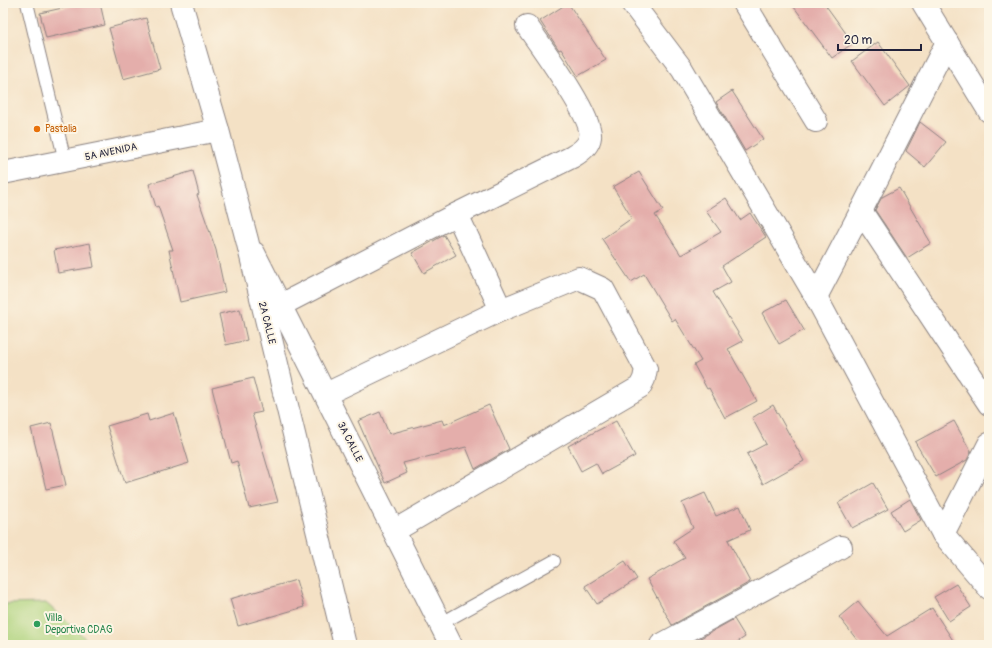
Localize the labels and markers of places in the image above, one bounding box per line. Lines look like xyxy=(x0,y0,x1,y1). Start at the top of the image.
place label: Pastalia xyxy=(45,123,77,135)
marker: Pastalia xyxy=(32,124,42,134)
place label: Villa Deportiva CDAG xyxy=(45,612,113,636)
marker: Villa Deportiva CDAG xyxy=(32,619,42,629)

